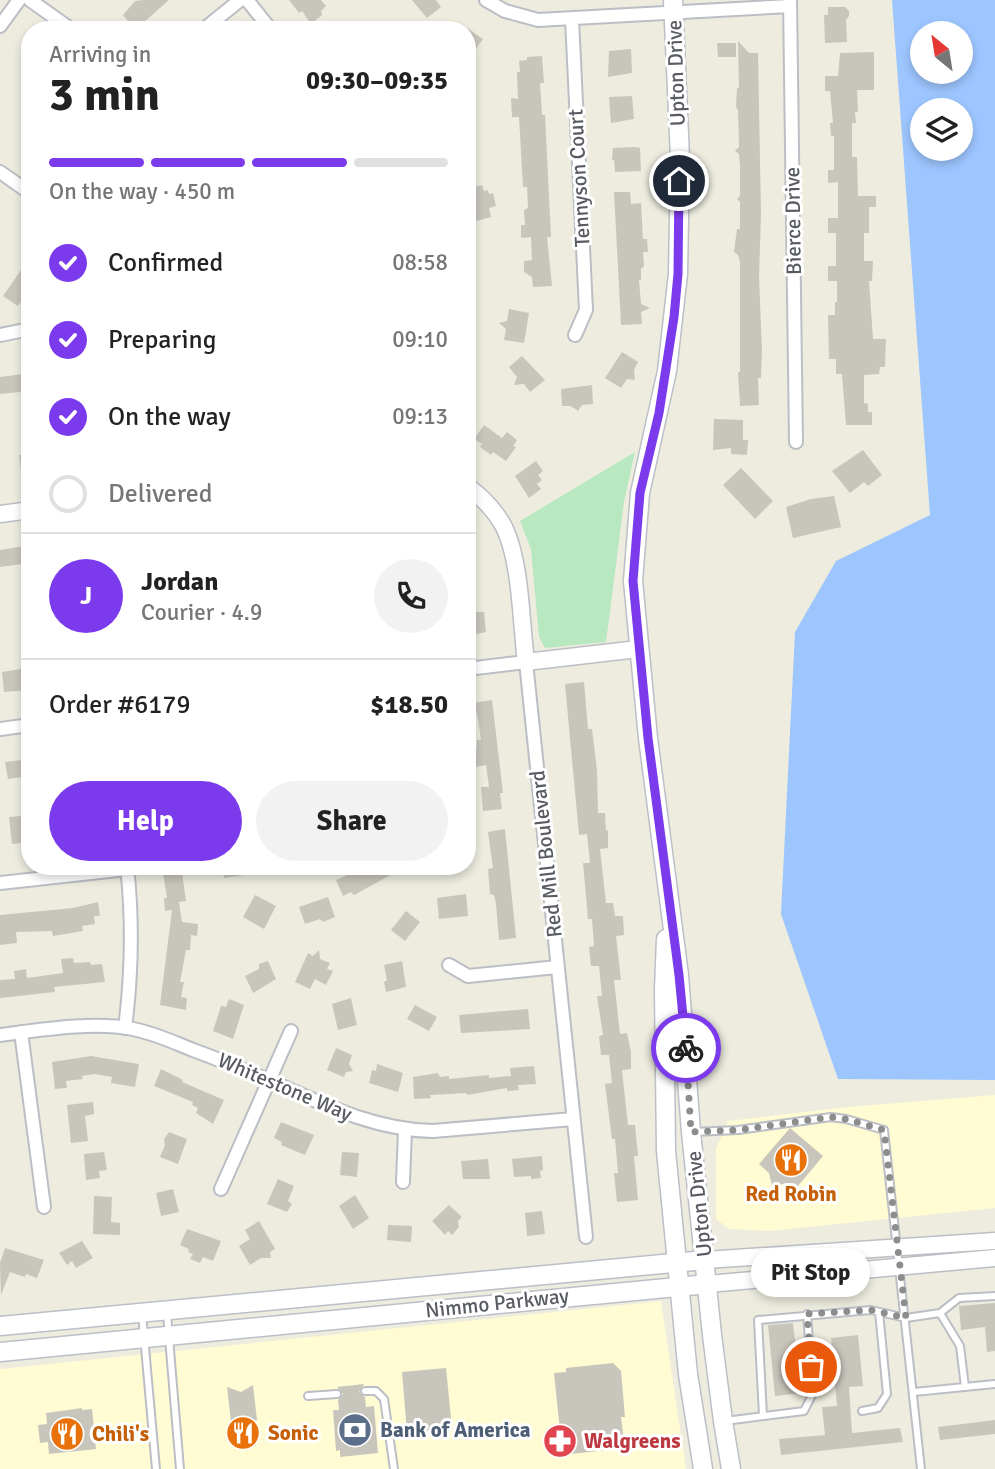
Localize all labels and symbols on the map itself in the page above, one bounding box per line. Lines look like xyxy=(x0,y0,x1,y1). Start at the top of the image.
street label: Upton Drive xyxy=(661,19,691,127)
north arrow xyxy=(910,21,973,84)
street label: Tennyson Court xyxy=(562,108,596,248)
pin xyxy=(649,151,709,211)
street label: Bierce Drive xyxy=(779,167,807,275)
street label: Red Mill Boulevard xyxy=(524,769,568,939)
courier xyxy=(651,1013,721,1083)
street label: Whitestone Way xyxy=(214,1047,356,1127)
restaurant icon: Red Robin xyxy=(772,1141,810,1179)
street label: Upton Drive xyxy=(681,1150,717,1258)
place label: Red Robin xyxy=(745,1181,837,1207)
callout: Pit Stop xyxy=(752,1248,870,1297)
street label: Nimmo Parkway xyxy=(424,1283,570,1323)
pin xyxy=(781,1337,841,1397)
bank icon: Bank of America xyxy=(336,1411,374,1449)
restaurant icon: Sonic xyxy=(224,1414,262,1452)
restaurant icon: Chili's xyxy=(48,1415,86,1453)
place label: Bank of America xyxy=(380,1417,531,1443)
place label: Sonic xyxy=(268,1420,318,1446)
place label: Chili's xyxy=(92,1421,149,1447)
pharmacy icon: Walgreens xyxy=(541,1422,579,1460)
place label: Walgreens xyxy=(584,1428,680,1454)

